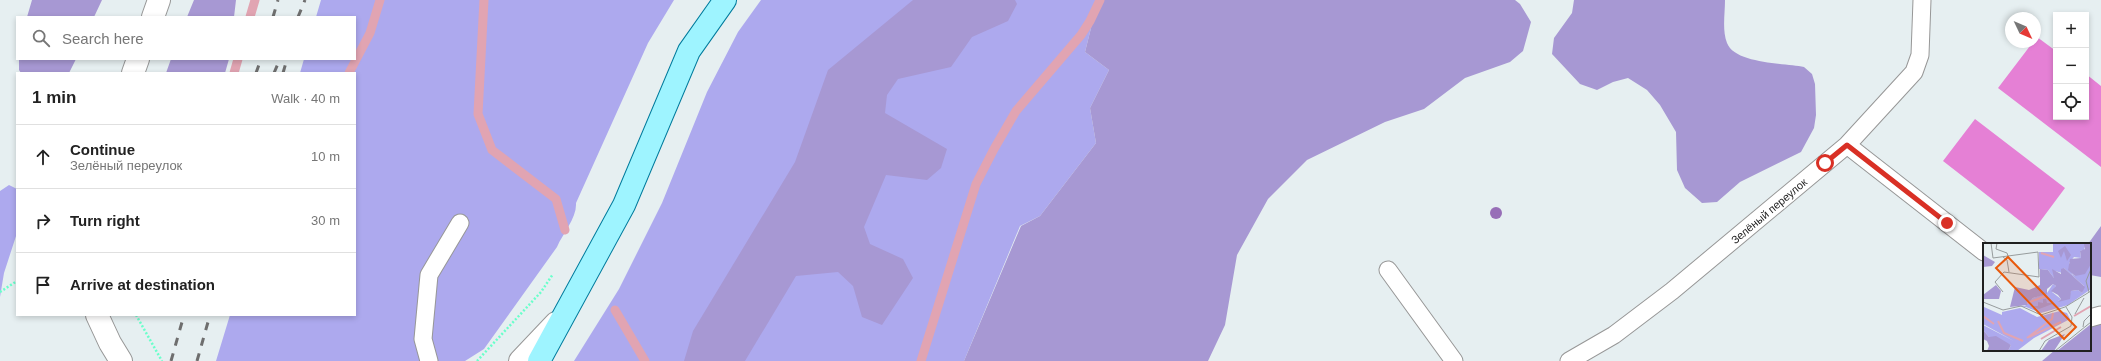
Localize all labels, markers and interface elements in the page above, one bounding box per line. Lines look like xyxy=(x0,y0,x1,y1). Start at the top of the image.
north arrow xyxy=(2005,12,2041,48)
map controls xyxy=(2053,12,2089,120)
button: + xyxy=(2053,12,2089,48)
search box xyxy=(16,16,356,60)
icon: search xyxy=(30,27,52,49)
text: Search here xyxy=(62,30,144,47)
button: − xyxy=(2053,48,2089,84)
button: locate xyxy=(2053,84,2089,120)
text: 1 min xyxy=(32,88,76,107)
text: Walk · 40 m xyxy=(271,91,340,106)
text: Continue xyxy=(70,141,135,158)
icon: ahead xyxy=(32,146,54,168)
text: 10 m xyxy=(311,149,340,164)
route start xyxy=(1816,154,1834,172)
text: Зелёный переулок xyxy=(70,158,182,173)
street label: Зелёный переулок xyxy=(1729,176,1809,246)
icon: right xyxy=(32,210,54,232)
text: Turn right xyxy=(70,212,140,229)
text: 30 m xyxy=(311,213,340,228)
route end xyxy=(1938,214,1956,232)
inset map xyxy=(1983,243,2091,351)
icon: arrive xyxy=(32,274,54,296)
text: Arrive at destination xyxy=(70,276,215,293)

